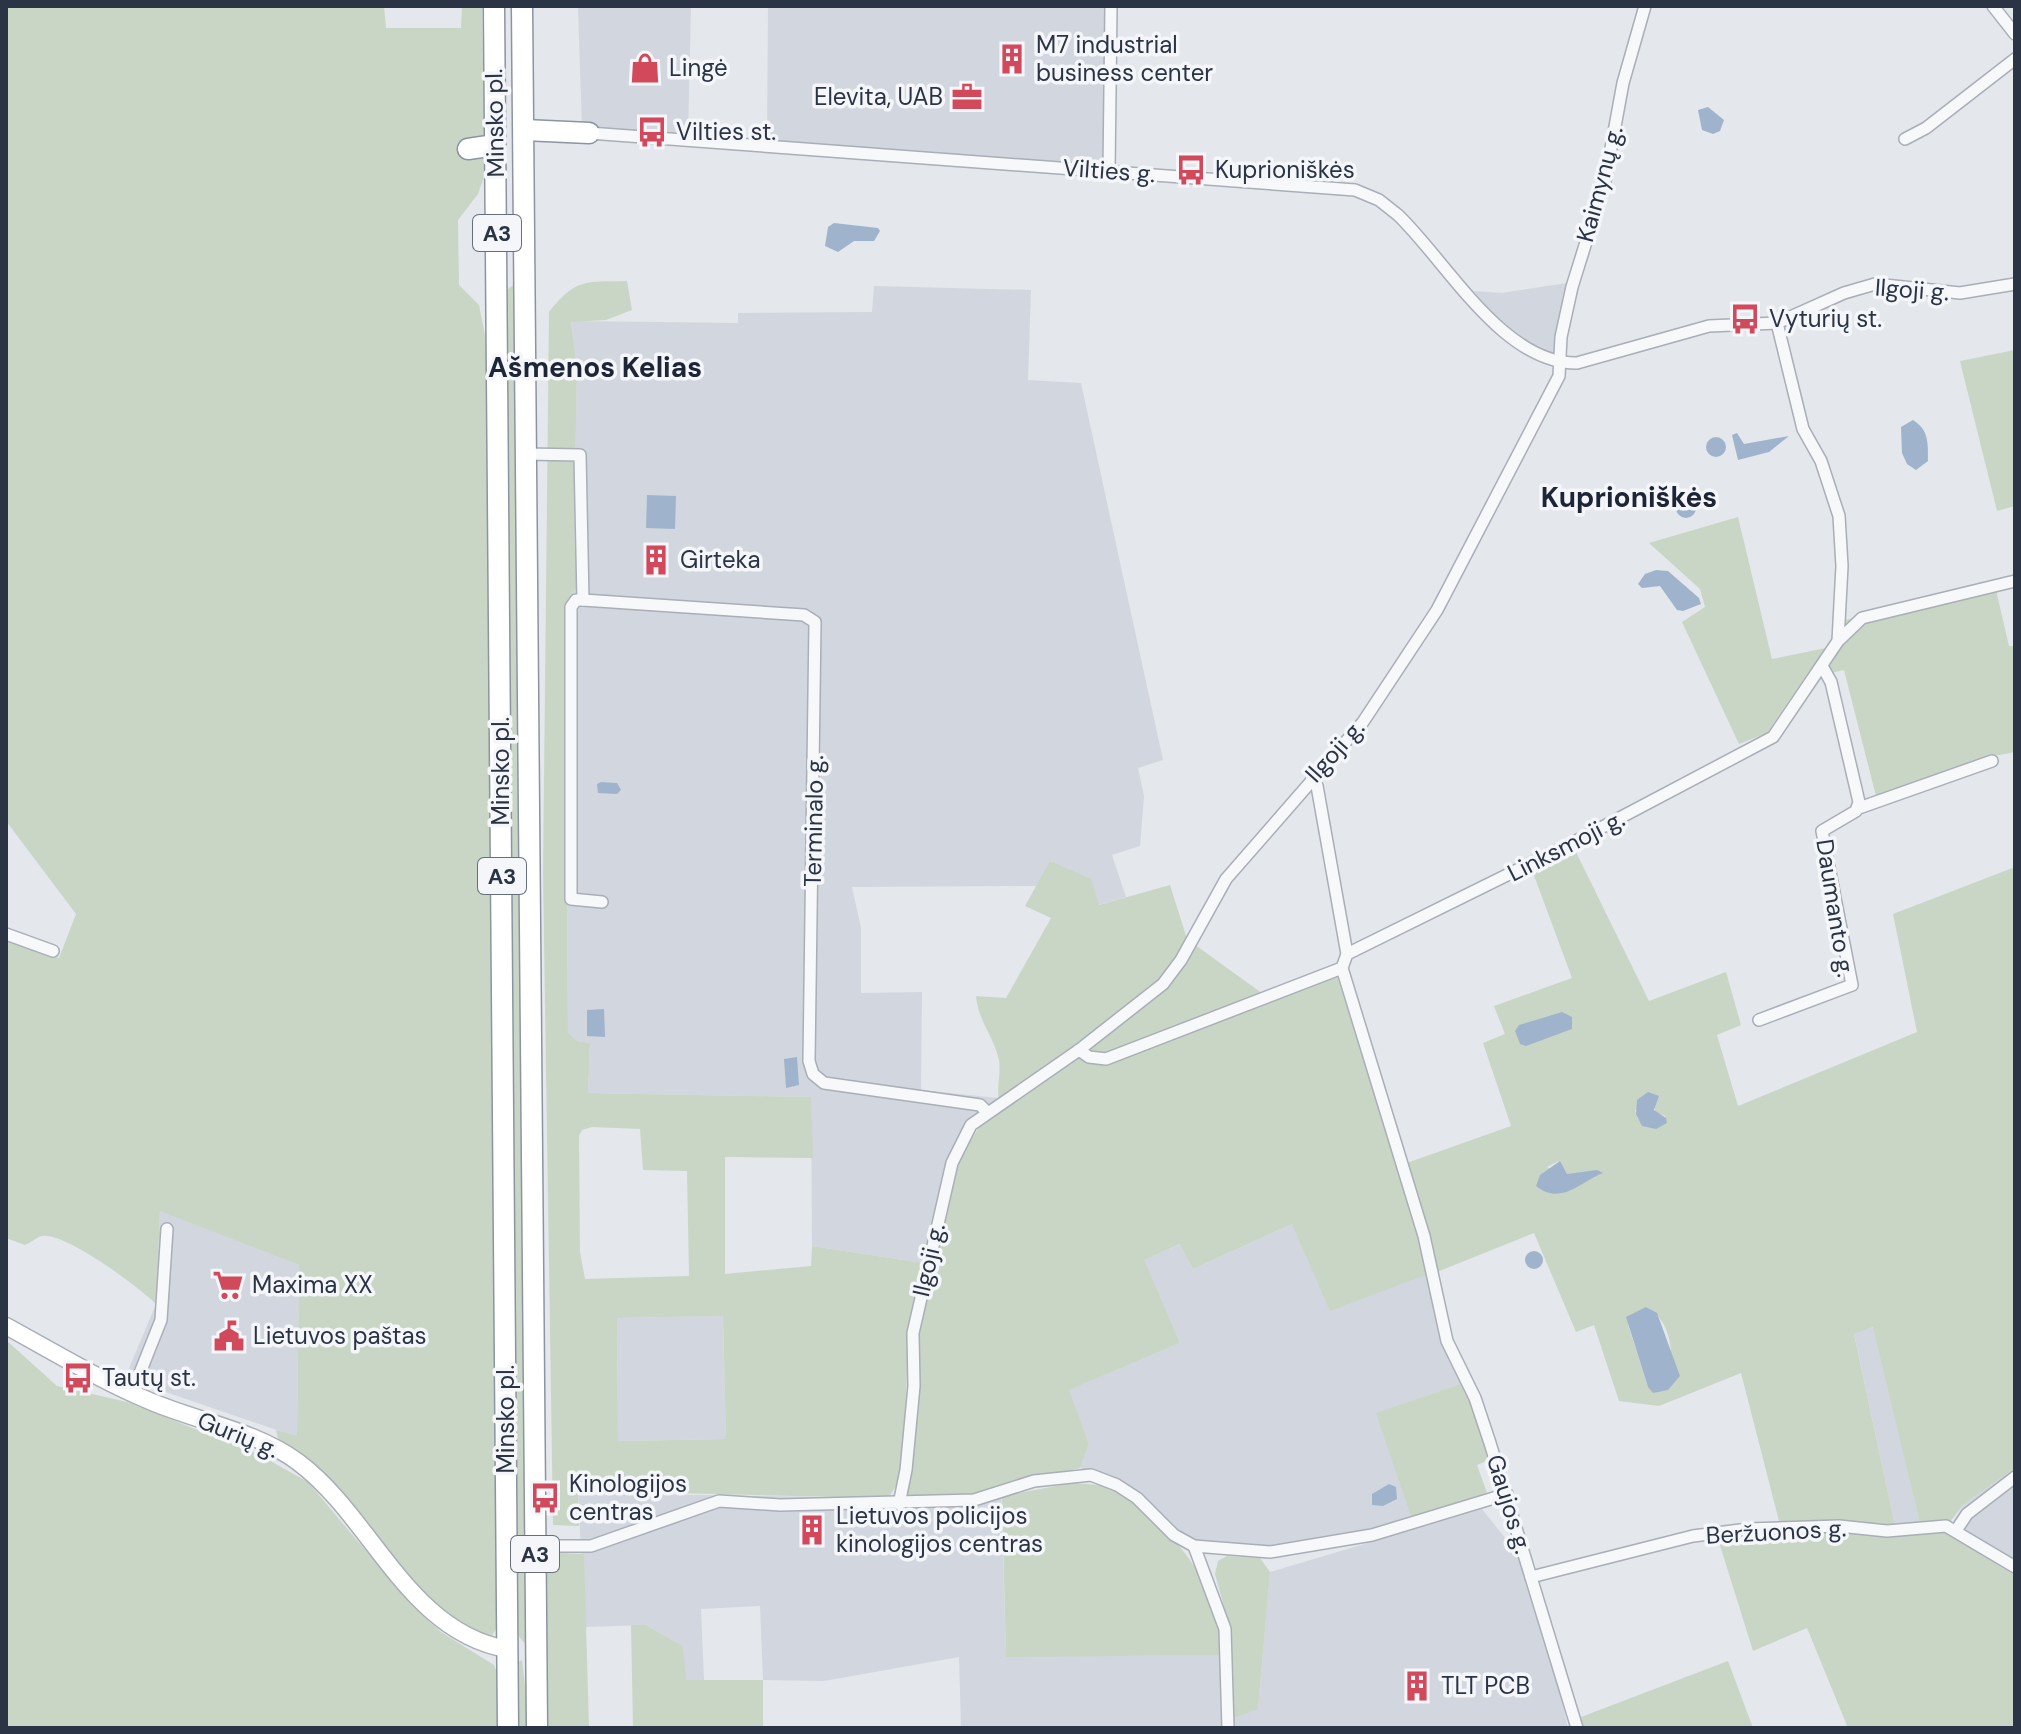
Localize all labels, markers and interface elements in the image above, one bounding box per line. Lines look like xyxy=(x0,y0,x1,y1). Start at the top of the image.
place label: M7 industrial business center xyxy=(1036,29,1213,88)
building icon: M7 industrial business center xyxy=(995,42,1029,76)
shop icon: Lingė xyxy=(628,51,662,85)
place label: Lingė xyxy=(669,52,728,83)
street label: Minsko pl. xyxy=(478,68,511,178)
office icon: Elevita, UAB xyxy=(950,80,984,114)
place label: Elevita, UAB xyxy=(814,81,943,112)
bus stop icon: Vilties st. xyxy=(635,115,669,149)
place label: Vilties st. xyxy=(676,116,776,147)
street label: Kaimynų g. xyxy=(1569,123,1630,245)
street label: Vilties g. xyxy=(1062,152,1156,189)
bus stop icon: Kuprioniškės xyxy=(1174,153,1208,187)
place label: Kuprioniškės xyxy=(1215,154,1355,185)
road number: A3 xyxy=(473,215,521,251)
street label: Ilgoji g. xyxy=(1874,271,1950,308)
bus stop icon: Vyturių st. xyxy=(1728,302,1762,336)
place label: Vyturių st. xyxy=(1769,303,1882,334)
district label: Ašmenos Kelias xyxy=(488,349,702,386)
district label: Kuprioniškės xyxy=(1541,479,1717,516)
building icon: Girteka xyxy=(639,543,673,577)
place label: Girteka xyxy=(680,544,761,575)
street label: Ilgoji g. xyxy=(1298,713,1371,789)
street label: Minsko pl. xyxy=(485,717,516,825)
street label: Terminalo g. xyxy=(797,755,830,887)
street label: Linksmoji g. xyxy=(1502,803,1630,888)
street label: Daumanto g. xyxy=(1809,837,1862,979)
road number: A3 xyxy=(478,858,526,894)
street label: Ilgoji g. xyxy=(905,1220,952,1300)
supermarket icon: Maxima XX xyxy=(211,1268,245,1302)
place label: Maxima XX xyxy=(252,1269,373,1300)
public building icon: Lietuvos paštas xyxy=(212,1319,246,1353)
place label: Lietuvos paštas xyxy=(253,1320,427,1351)
bus stop icon: Tautų st. xyxy=(61,1361,95,1395)
place label: Tautų st. xyxy=(102,1362,196,1393)
street label: Minsko pl. xyxy=(490,1365,521,1473)
street label: Gurių g. xyxy=(193,1404,283,1465)
street label: Gaujos g. xyxy=(1480,1451,1539,1557)
place label: Kinologijos centras xyxy=(569,1468,687,1527)
bus stop icon: Kinologijos centras xyxy=(528,1481,562,1515)
place label: Lietuvos policijos kinologijos centras xyxy=(836,1500,1043,1559)
street label: Beržuonos g. xyxy=(1705,1512,1847,1551)
building icon: Lietuvos policijos kinologijos centras xyxy=(795,1513,829,1547)
road number: A3 xyxy=(511,1536,559,1572)
building icon: TLT PCB xyxy=(1400,1669,1434,1703)
place label: TLT PCB xyxy=(1441,1670,1530,1701)

